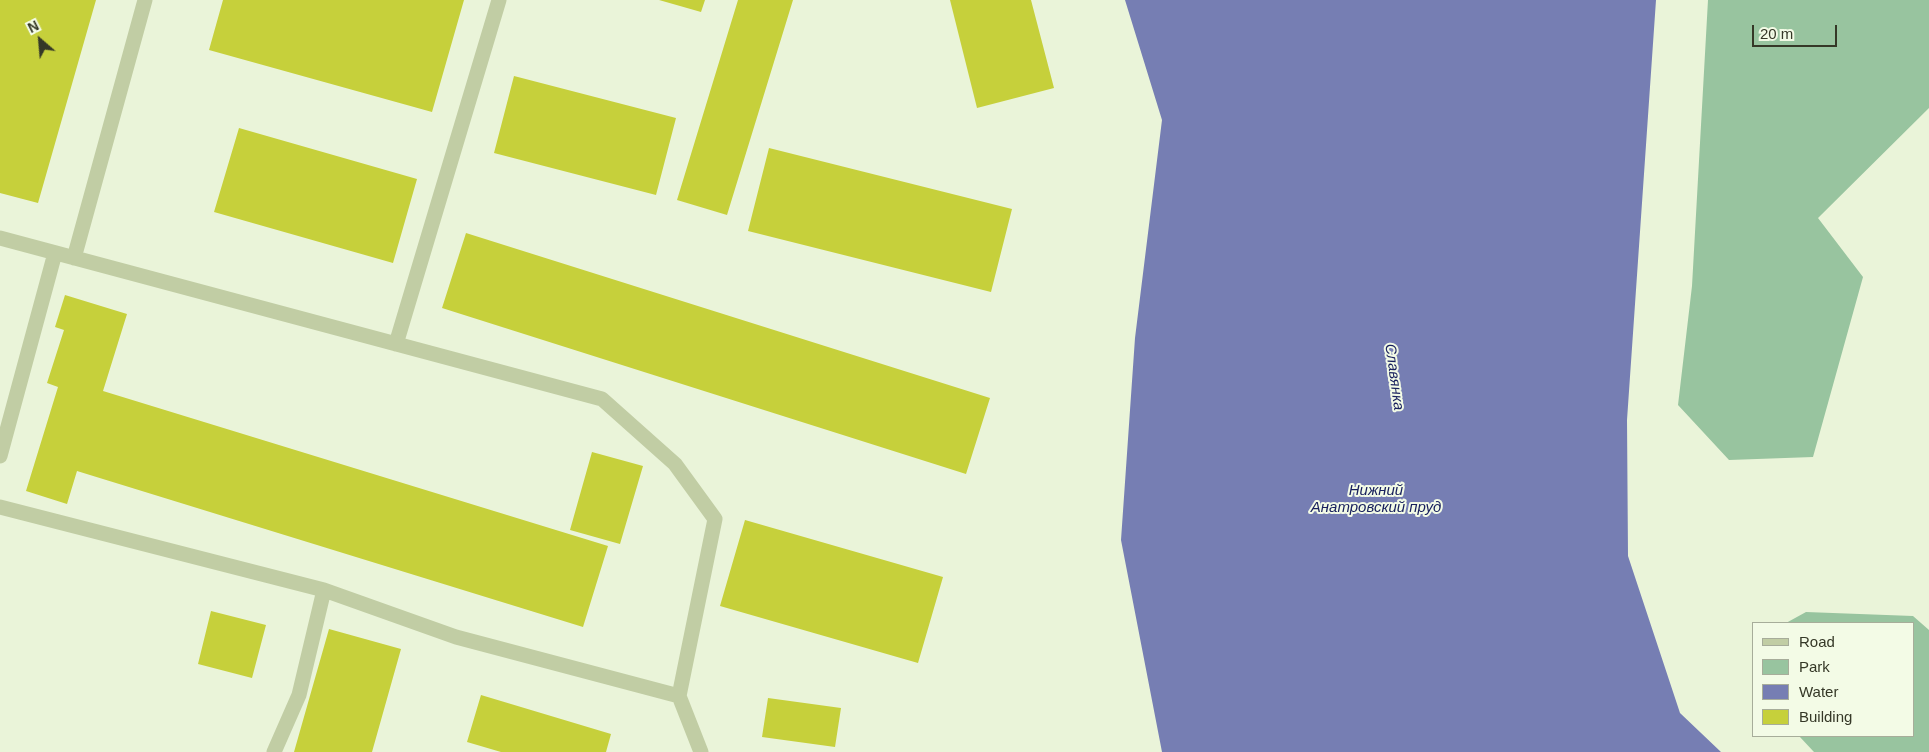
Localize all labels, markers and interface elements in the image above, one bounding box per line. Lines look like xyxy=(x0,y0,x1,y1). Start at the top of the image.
north arrow xyxy=(15,15,65,65)
scale bar xyxy=(1754,15,1839,47)
text: N xyxy=(25,17,41,36)
text: 20 m xyxy=(1760,25,1793,42)
water label: Славянка xyxy=(1380,343,1408,411)
water label: Нижний Анатровский пруд xyxy=(1311,482,1441,517)
legend xyxy=(1752,622,1914,737)
text: Road xyxy=(1799,633,1835,650)
text: Park xyxy=(1799,658,1830,675)
text: Water xyxy=(1799,683,1838,700)
text: Building xyxy=(1799,708,1852,725)

